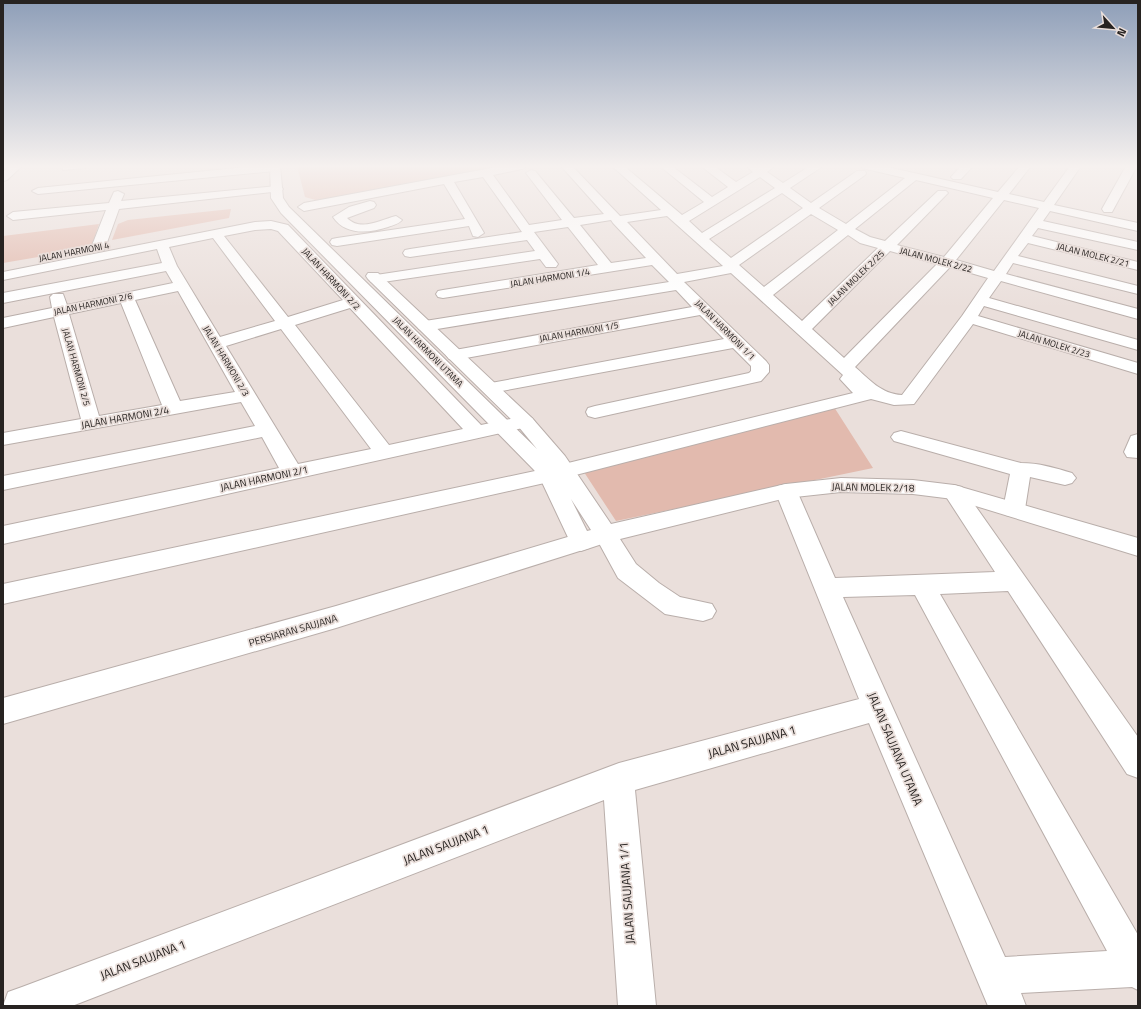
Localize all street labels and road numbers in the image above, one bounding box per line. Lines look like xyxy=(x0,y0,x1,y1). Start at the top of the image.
street label: JALAN HARMONI 4 xyxy=(38,238,110,265)
street label: JALAN MOLEK 2/21 xyxy=(1055,239,1131,270)
street label: JALAN MOLEK 2/22 xyxy=(899,244,974,275)
street label: JALAN HARMONI 2/2 xyxy=(299,245,363,312)
street label: JALAN MOLEK 2/25 xyxy=(824,247,887,308)
street label: JALAN HARMONI 1/4 xyxy=(509,265,591,290)
street label: JALAN HARMONI 2/6 xyxy=(52,289,134,318)
street label: JALAN HARMONI 1/1 xyxy=(692,297,758,363)
street label: JALAN HARMONI UTAMA xyxy=(390,314,467,390)
street label: JALAN HARMONI 1/5 xyxy=(538,318,620,345)
street label: JALAN HARMONI 2/3 xyxy=(200,323,253,398)
street label: JALAN HARMONI 2/5 xyxy=(59,326,94,407)
street label: JALAN MOLEK 2/23 xyxy=(1017,326,1092,361)
street label: JALAN HARMONI 2/4 xyxy=(80,402,171,433)
street label: JALAN HARMONI 2/1 xyxy=(219,462,309,495)
street label: JALAN MOLEK 2/18 xyxy=(832,479,915,496)
street label: PERSIARAN SAUJANA xyxy=(247,611,339,650)
street label: JALAN SAUJANA UTAMA xyxy=(863,689,928,809)
street label: JALAN SAUJANA 1 xyxy=(706,720,798,763)
street label: JALAN SAUJANA 1 xyxy=(400,819,491,870)
street label: JALAN SAUJANA 1/1 xyxy=(613,841,640,945)
street label: JALAN SAUJANA 1 xyxy=(97,934,188,985)

